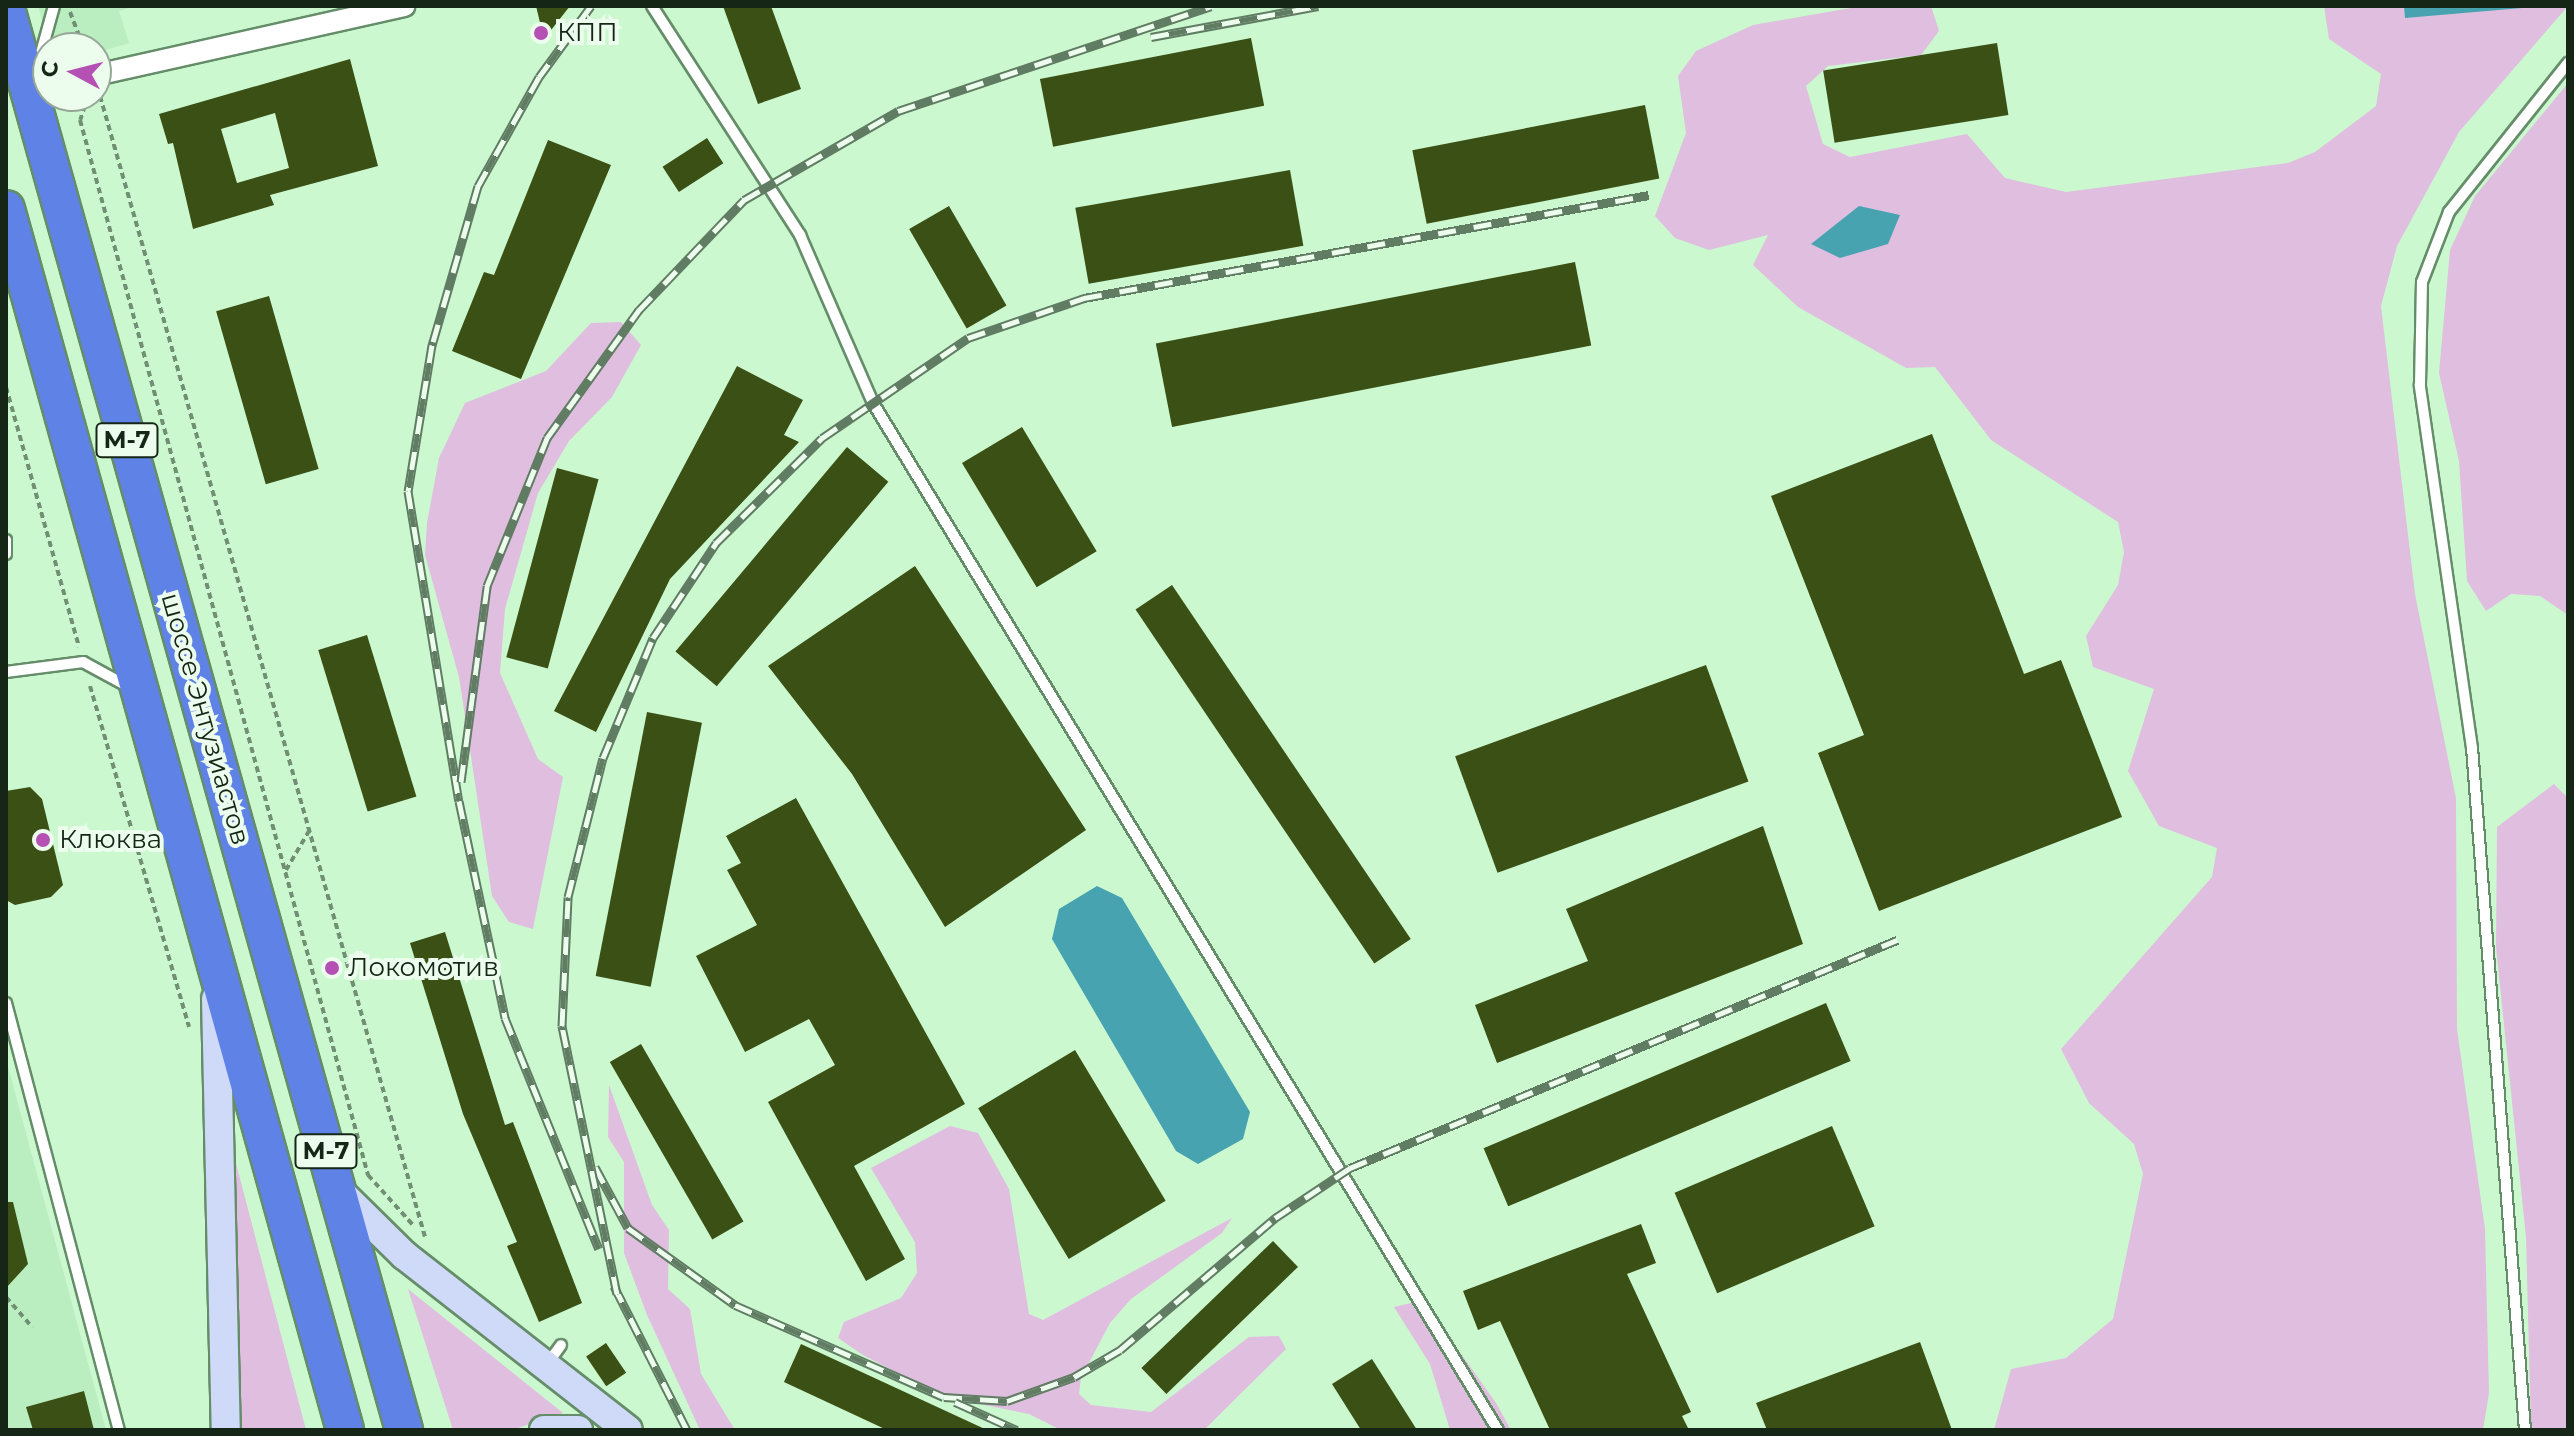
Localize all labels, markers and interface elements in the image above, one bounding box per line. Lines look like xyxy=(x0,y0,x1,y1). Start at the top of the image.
place label: КПП xyxy=(557,17,618,49)
marker: КПП xyxy=(532,24,550,42)
north arrow xyxy=(32,32,112,112)
text: С xyxy=(35,60,64,79)
road number: М-7 xyxy=(95,420,159,460)
street label: шоссе Энтузиастов xyxy=(154,590,256,848)
place label: Клюква xyxy=(59,824,162,856)
marker: Клюква xyxy=(34,831,52,849)
place label: Локомотив xyxy=(348,952,499,984)
marker: Локомотив xyxy=(323,959,341,977)
road number: М-7 xyxy=(294,1131,358,1171)

